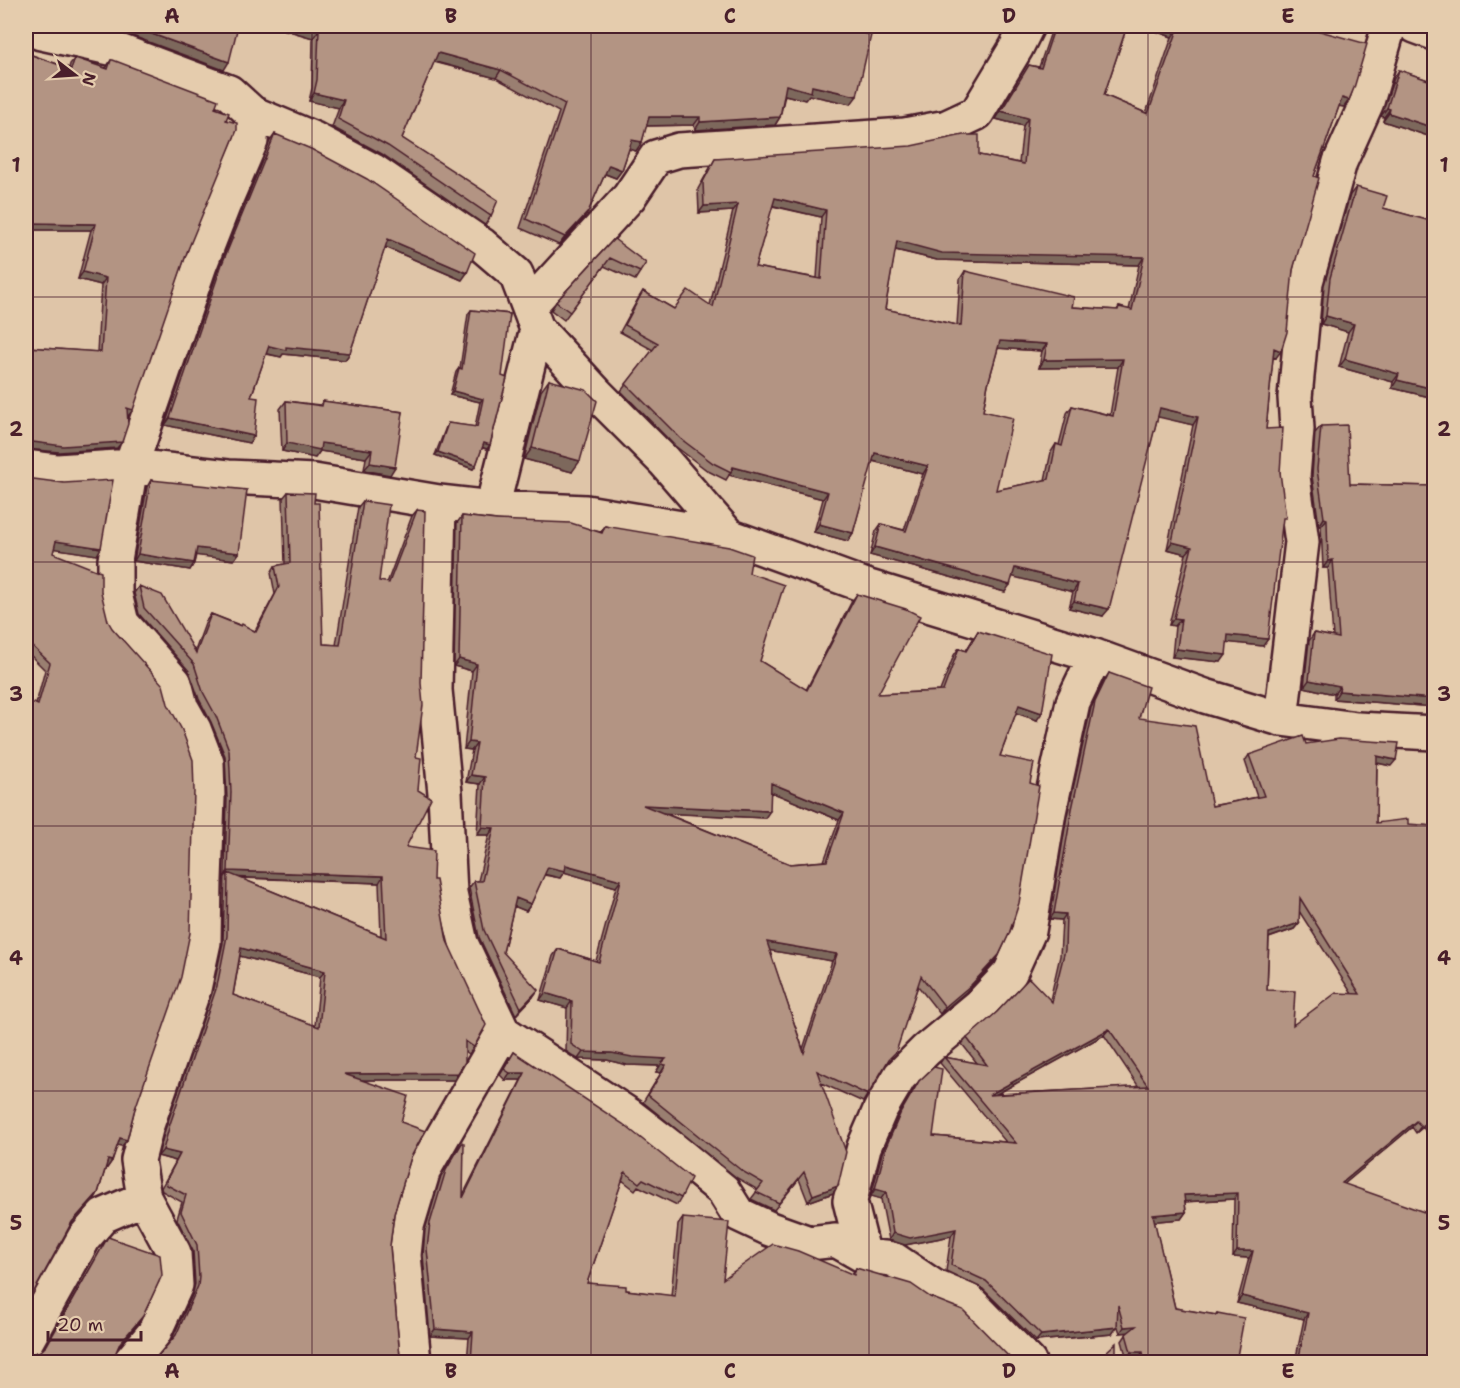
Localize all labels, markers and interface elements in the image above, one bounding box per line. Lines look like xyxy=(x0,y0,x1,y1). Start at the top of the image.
text: A xyxy=(164,3,180,29)
text: B xyxy=(445,3,457,29)
text: C xyxy=(724,3,736,29)
text: D xyxy=(1002,3,1016,29)
text: E xyxy=(1281,3,1295,29)
north arrow xyxy=(45,45,105,105)
text: N xyxy=(77,70,101,88)
text: 1 xyxy=(11,152,21,178)
text: 1 xyxy=(1439,152,1449,178)
text: 2 xyxy=(9,416,23,442)
text: 2 xyxy=(1437,416,1451,442)
text: 3 xyxy=(9,681,23,707)
text: 3 xyxy=(1437,681,1451,707)
text: 4 xyxy=(9,945,23,971)
text: 4 xyxy=(1437,945,1451,971)
text: 5 xyxy=(10,1210,22,1236)
text: 5 xyxy=(1438,1210,1450,1236)
scale bar xyxy=(48,1304,141,1342)
text: 20 m xyxy=(57,1313,103,1337)
text: A xyxy=(164,1358,180,1384)
text: B xyxy=(445,1358,457,1384)
text: C xyxy=(724,1358,736,1384)
text: D xyxy=(1002,1358,1016,1384)
text: E xyxy=(1281,1358,1295,1384)

